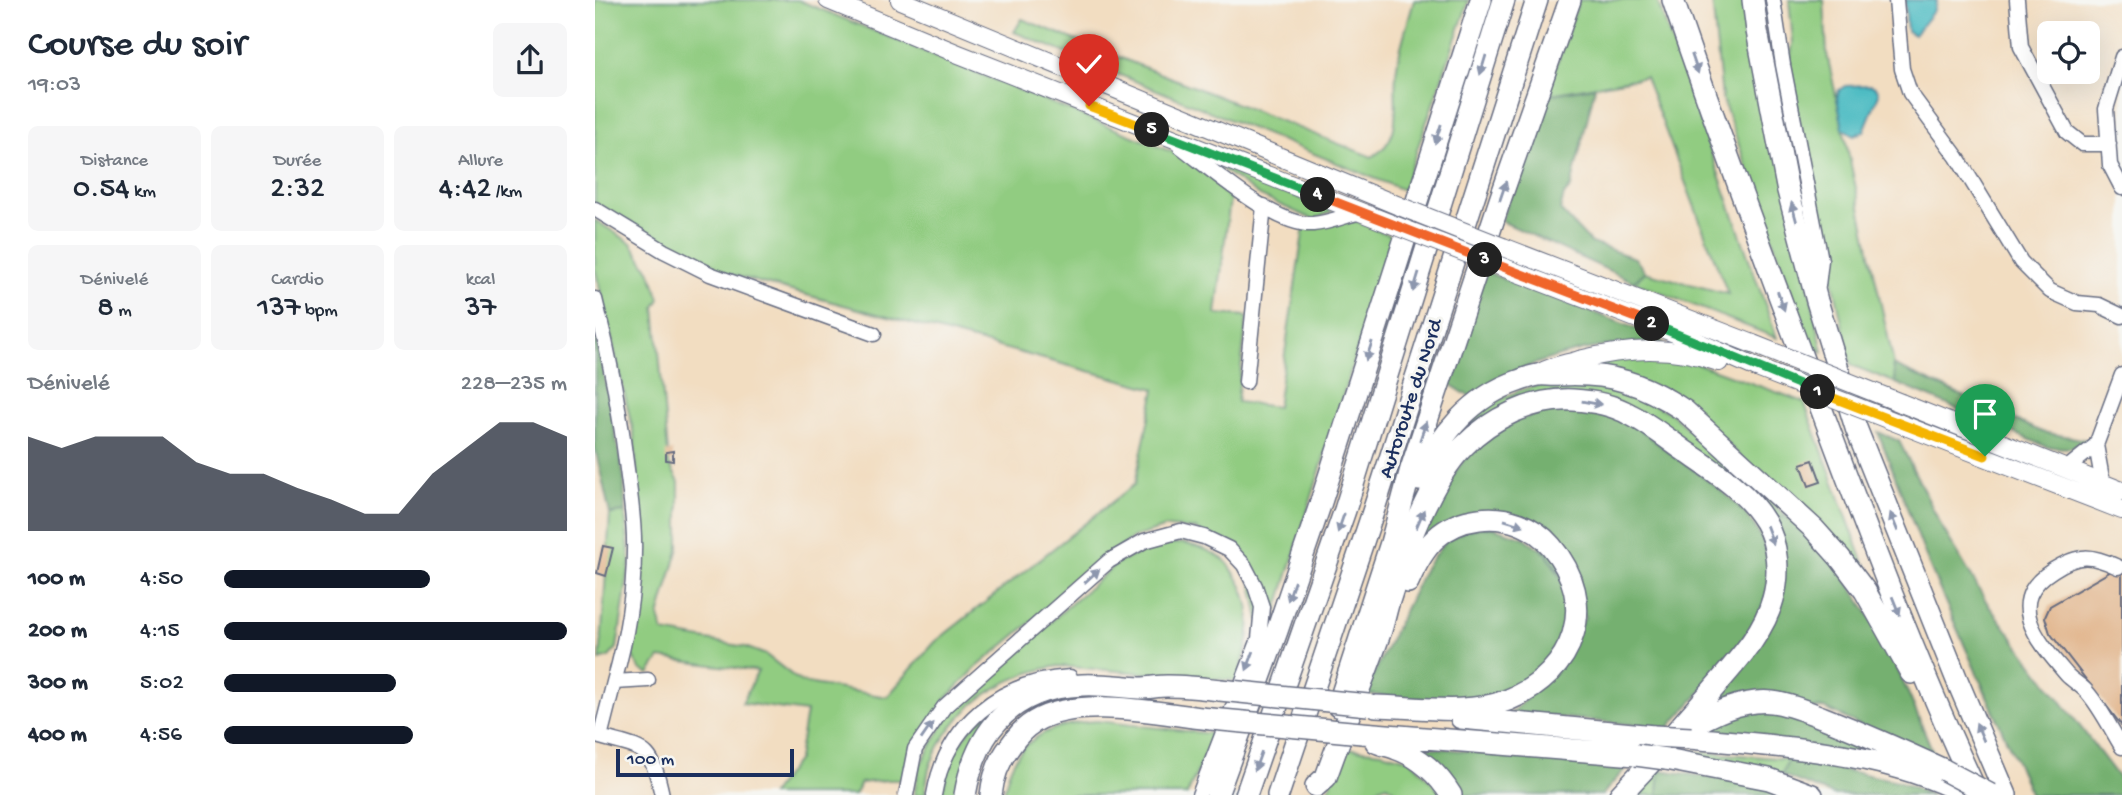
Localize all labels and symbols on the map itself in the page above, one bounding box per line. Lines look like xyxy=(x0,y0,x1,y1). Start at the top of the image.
pin xyxy=(1059,34,1119,106)
one-way arrow xyxy=(1690,54,1701,75)
one-way arrow xyxy=(1478,55,1488,76)
pin: 5 xyxy=(1135,113,1169,148)
one-way arrow xyxy=(1432,124,1443,145)
pin: 4 xyxy=(1301,178,1335,212)
one-way arrow xyxy=(1498,181,1509,202)
one-way arrow xyxy=(1788,201,1799,223)
pin: 3 xyxy=(1467,243,1503,278)
one-way arrow xyxy=(1410,272,1421,293)
one-way arrow xyxy=(1776,291,1787,312)
pin: 2 xyxy=(1635,306,1669,342)
street label: Autoroute du Nord xyxy=(1375,315,1450,482)
one-way arrow xyxy=(1363,341,1374,362)
pin: 1 xyxy=(1801,374,1835,410)
pin xyxy=(1955,384,2015,456)
one-way arrow xyxy=(1581,398,1603,409)
one-way arrow xyxy=(1419,420,1429,441)
one-way arrow xyxy=(1414,509,1425,530)
one-way arrow xyxy=(1888,511,1899,532)
one-way arrow xyxy=(1335,513,1346,534)
one-way arrow xyxy=(1503,518,1524,528)
one-way arrow xyxy=(1765,524,1776,545)
one-way arrow xyxy=(1083,568,1101,584)
one-way arrow xyxy=(1285,580,1296,601)
one-way arrow xyxy=(1891,595,1902,616)
one-way arrow xyxy=(1244,651,1255,672)
one-way arrow xyxy=(920,722,934,740)
one-way arrow xyxy=(1974,722,1986,742)
scale bar xyxy=(616,746,795,778)
one-way arrow xyxy=(1252,751,1263,772)

